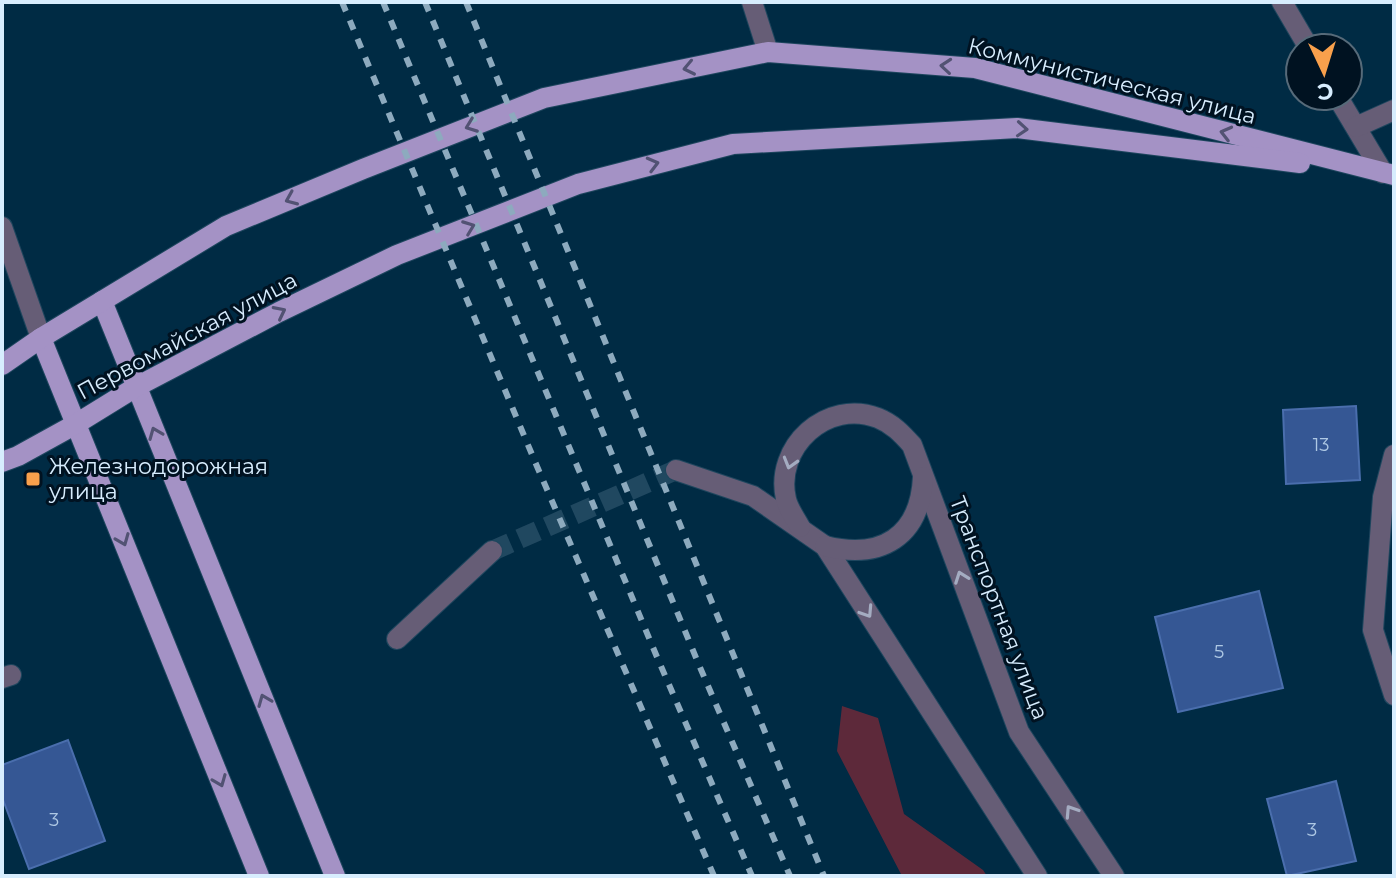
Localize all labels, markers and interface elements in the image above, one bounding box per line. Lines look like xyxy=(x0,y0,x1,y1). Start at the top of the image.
street label: Коммунистическая улица xyxy=(965,32,1259,130)
north arrow xyxy=(1284,32,1364,112)
one-way arrow xyxy=(939,58,952,75)
one-way arrow xyxy=(682,59,696,76)
text: С xyxy=(1316,77,1334,105)
one-way arrow xyxy=(465,116,479,133)
one-way arrow xyxy=(1016,120,1029,137)
one-way arrow xyxy=(1220,125,1234,142)
one-way arrow xyxy=(646,157,660,174)
one-way arrow xyxy=(285,189,299,205)
one-way arrow xyxy=(461,220,475,236)
street label: Первомайская улица xyxy=(72,267,302,405)
one-way arrow xyxy=(271,306,286,321)
one-way arrow xyxy=(148,427,165,441)
house number: 13 xyxy=(1313,434,1329,456)
place label: Железнодорожная улица xyxy=(48,453,268,505)
one-way arrow xyxy=(783,456,799,469)
marker: Железнодорожная улица xyxy=(24,470,42,488)
street label: Транспортная улица xyxy=(944,493,1054,723)
one-way arrow xyxy=(113,532,129,546)
one-way arrow xyxy=(954,571,971,585)
one-way arrow xyxy=(858,603,873,618)
house number: 5 xyxy=(1214,641,1224,663)
one-way arrow xyxy=(257,694,273,708)
one-way arrow xyxy=(211,773,227,787)
one-way arrow xyxy=(1065,805,1080,820)
house number: 3 xyxy=(49,809,59,831)
house number: 3 xyxy=(1307,819,1317,841)

